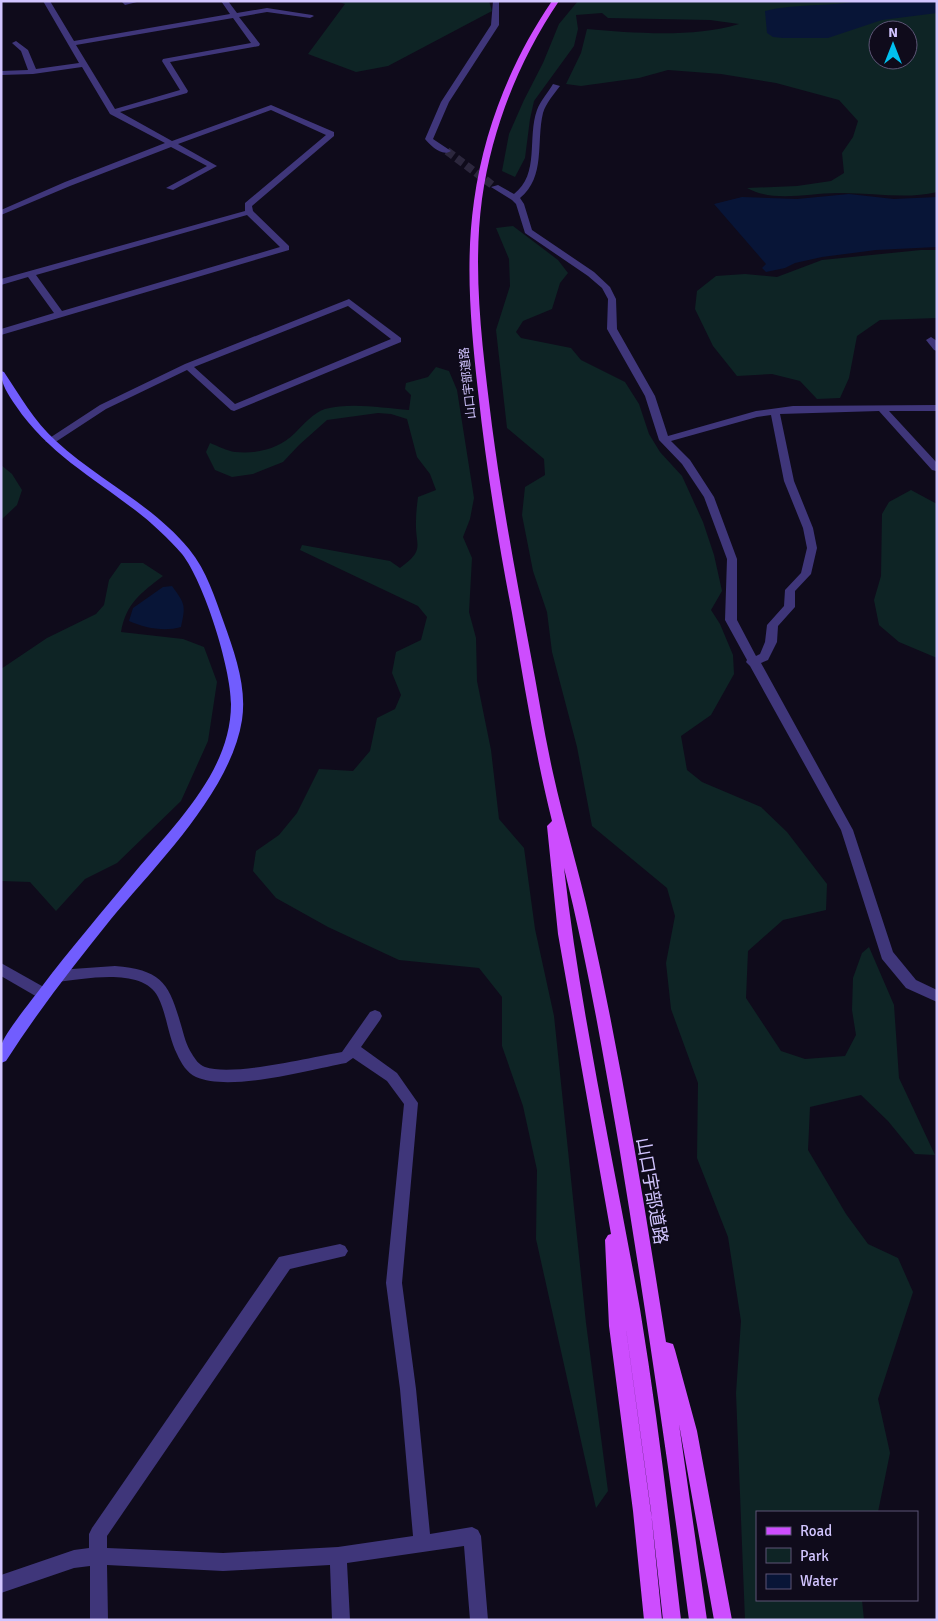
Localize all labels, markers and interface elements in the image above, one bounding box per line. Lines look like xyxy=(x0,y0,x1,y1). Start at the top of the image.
north arrow xyxy=(868,20,918,70)
text: N xyxy=(888,24,898,41)
street label: 山口宇部道路 xyxy=(457,346,479,420)
street label: 山口宇部道路 xyxy=(632,1136,672,1246)
legend xyxy=(756,1511,918,1601)
text: Road xyxy=(800,1522,832,1540)
text: Park xyxy=(800,1547,829,1565)
text: Water xyxy=(800,1572,838,1590)

